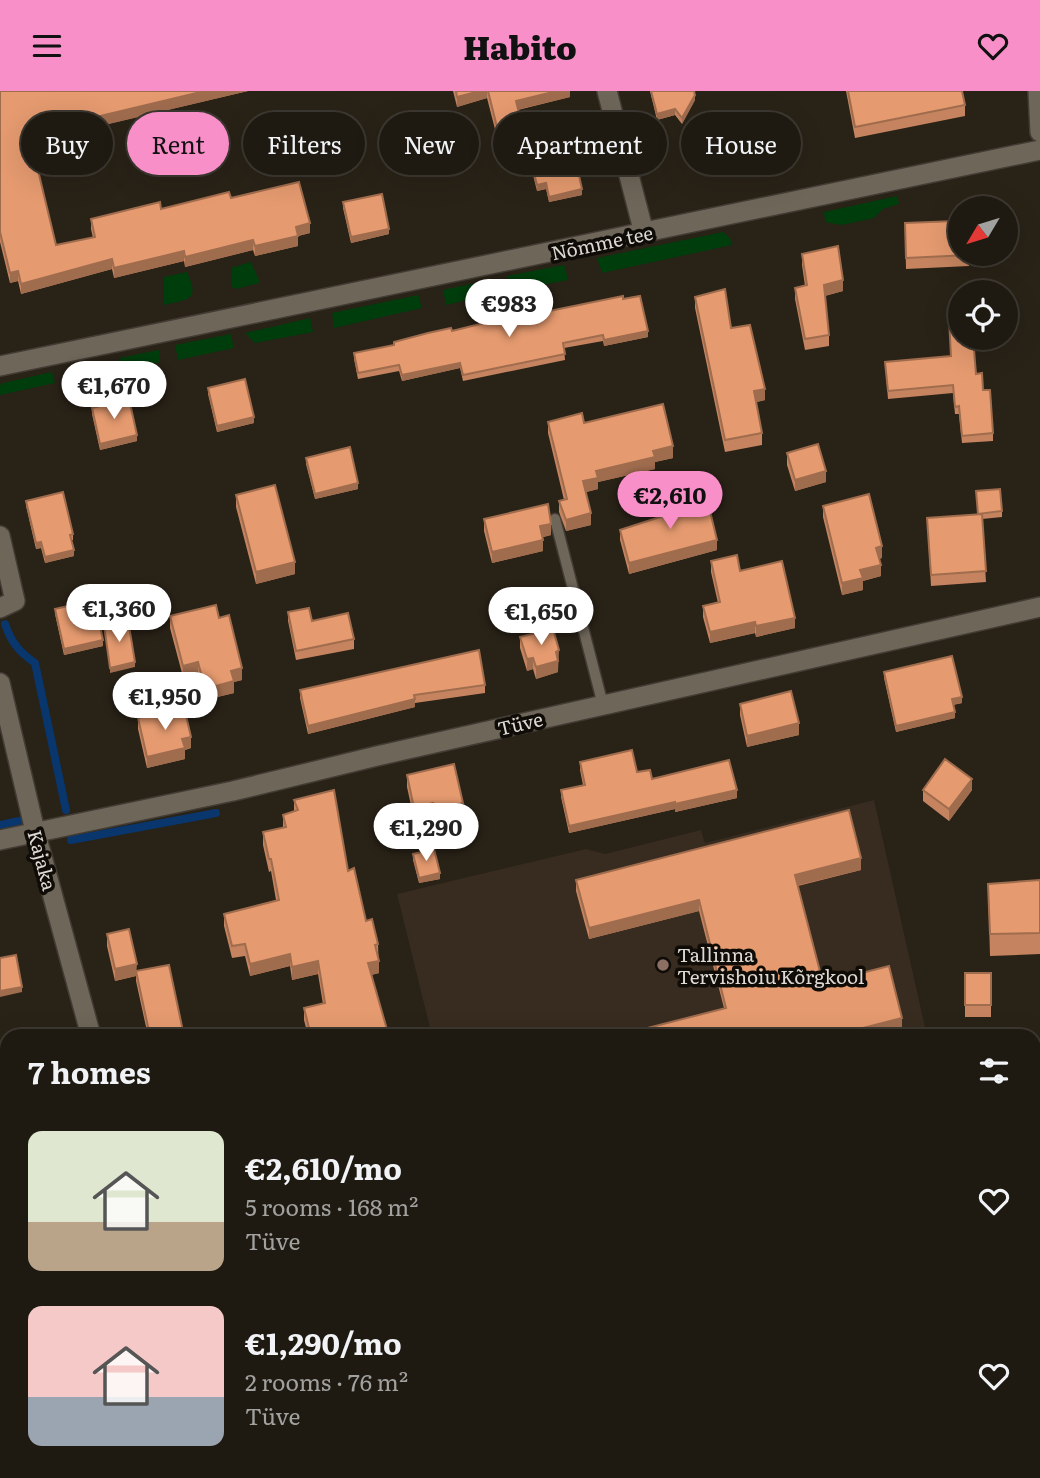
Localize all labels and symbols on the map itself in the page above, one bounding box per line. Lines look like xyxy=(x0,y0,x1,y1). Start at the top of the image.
north arrow xyxy=(948,196,1018,266)
street label: Nõmme tee xyxy=(549,218,656,266)
pin: €983 xyxy=(468,279,550,339)
pin: €1,670 xyxy=(57,361,171,421)
pin: €2,610 xyxy=(613,471,727,531)
pin: €1,360 xyxy=(62,585,176,644)
pin: €1,650 xyxy=(484,587,598,647)
pin: €1,950 xyxy=(108,673,222,732)
street label: Tüve xyxy=(495,704,546,742)
pin: €1,290 xyxy=(369,803,483,863)
street label: Kajaka xyxy=(22,827,65,894)
place label: Tallinna Tervishoiu Kõrgkool xyxy=(677,940,864,990)
marker: Tallinna Tervishoiu Kõrgkool xyxy=(655,957,671,973)

